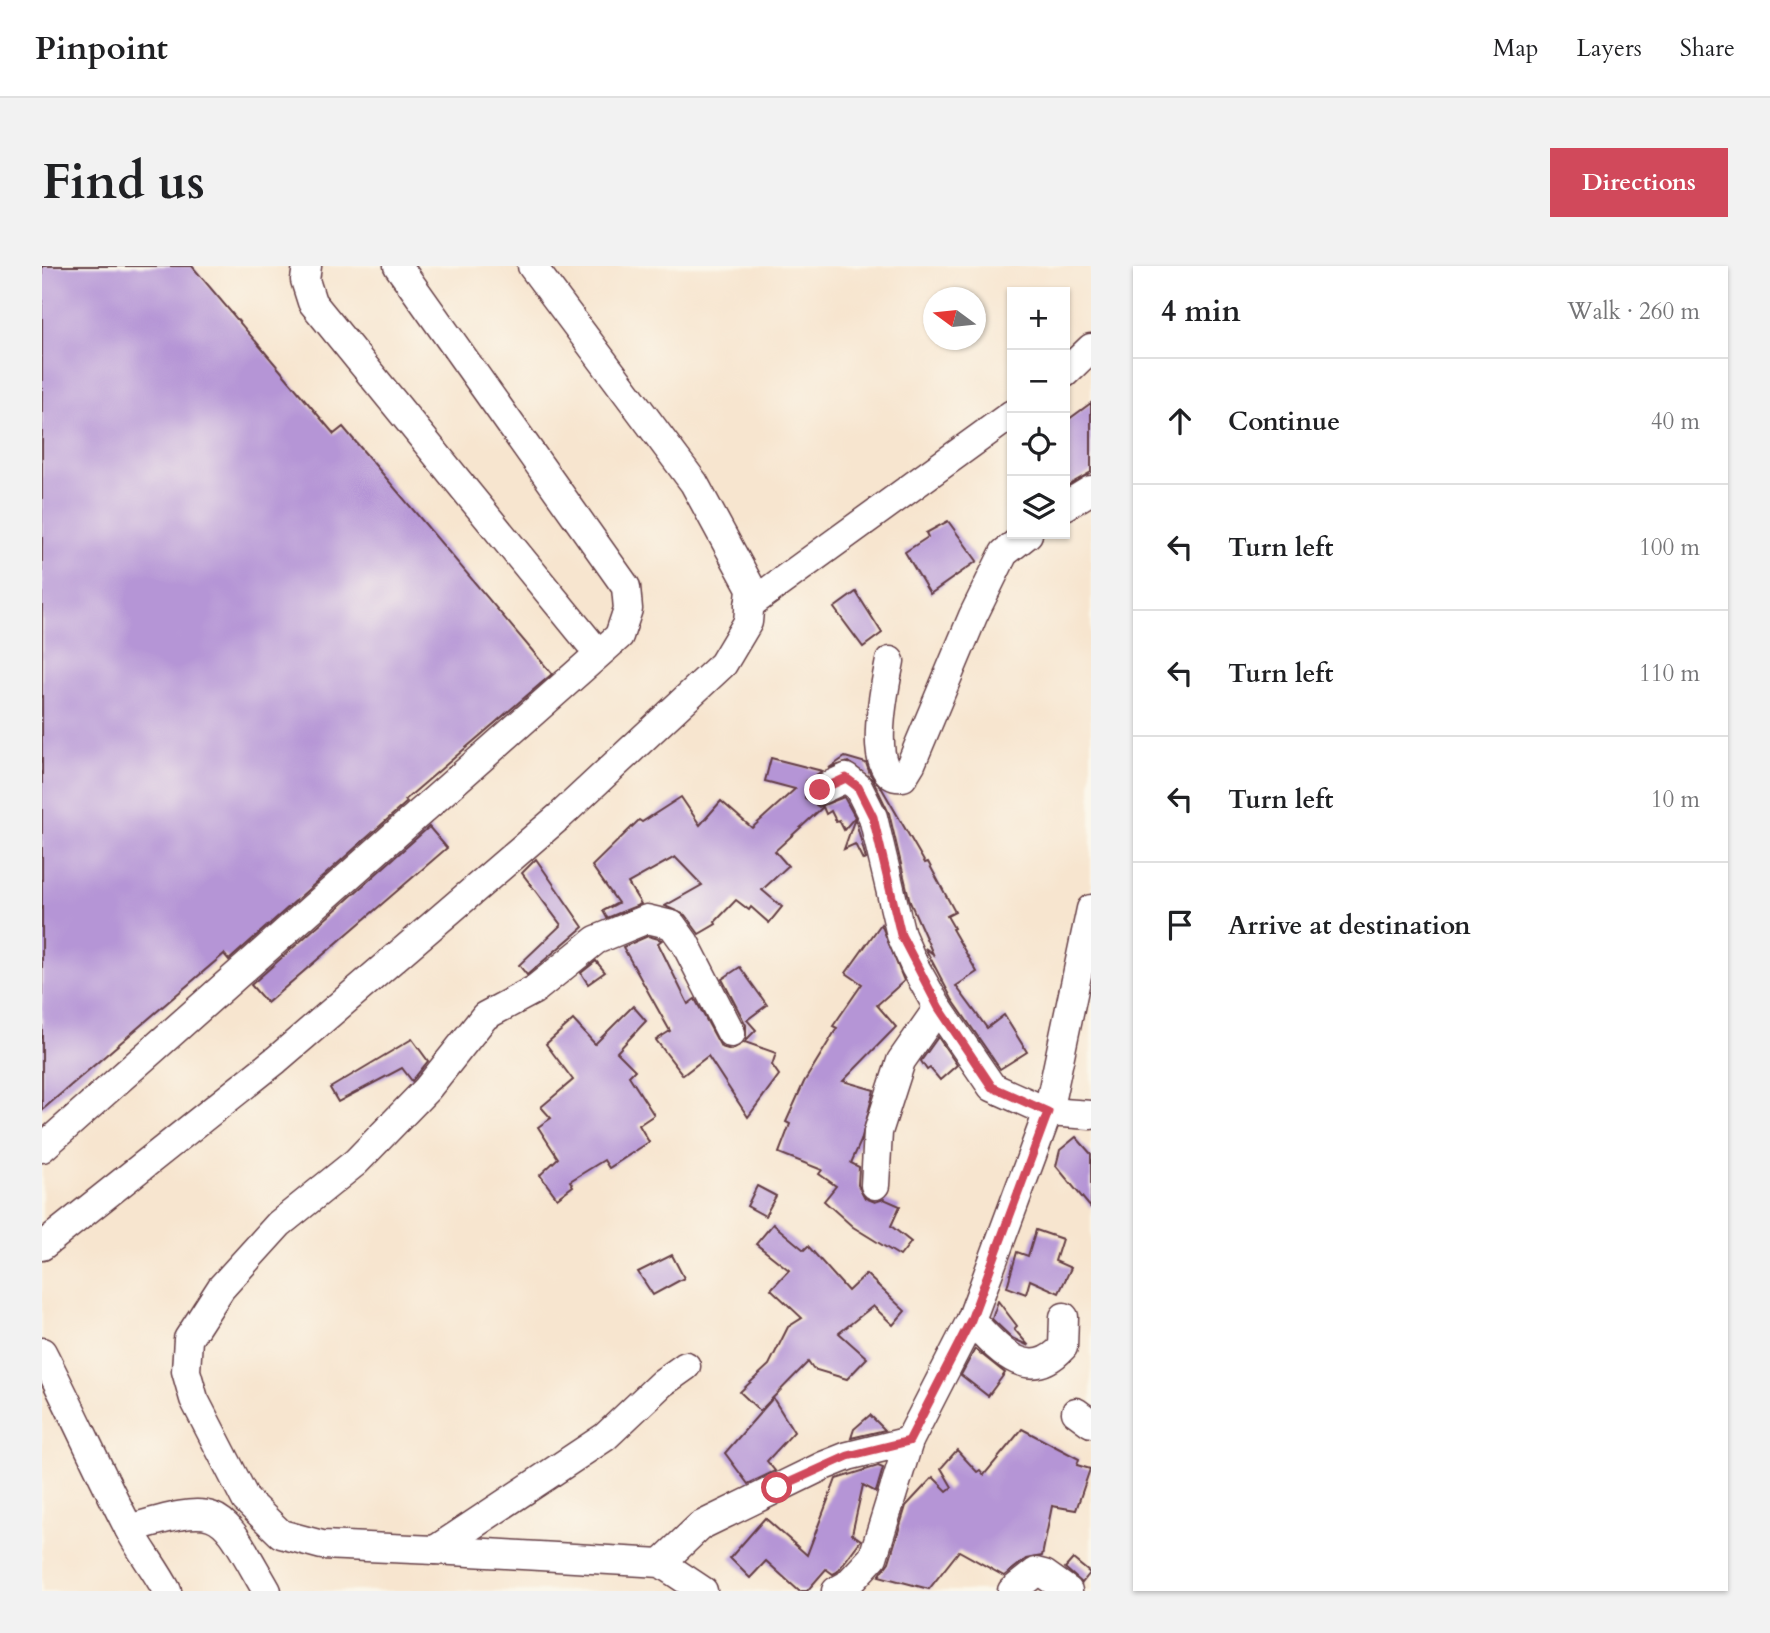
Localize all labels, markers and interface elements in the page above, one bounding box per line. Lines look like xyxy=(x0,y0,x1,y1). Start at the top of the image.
text: Pinpoint xyxy=(35,26,168,71)
text: Map xyxy=(1493,32,1539,65)
text: Layers xyxy=(1577,32,1642,65)
text: Share xyxy=(1680,32,1735,65)
button: Directions xyxy=(1550,148,1728,217)
text: Find us xyxy=(42,149,205,216)
north arrow xyxy=(923,287,986,350)
map controls xyxy=(1007,287,1070,539)
button: + xyxy=(1007,287,1070,350)
text: 4 min xyxy=(1161,291,1241,332)
text: Walk · 260 m xyxy=(1567,296,1700,327)
button: − xyxy=(1007,350,1070,413)
icon: ahead xyxy=(1161,402,1199,440)
text: Continue xyxy=(1228,404,1340,439)
text: 40 m xyxy=(1651,406,1700,437)
button: locate xyxy=(1007,413,1070,476)
button: layers xyxy=(1007,476,1070,539)
icon: left xyxy=(1161,528,1199,566)
text: Turn left xyxy=(1228,530,1333,565)
text: 100 m xyxy=(1639,532,1700,563)
icon: left xyxy=(1161,654,1199,692)
text: Turn left xyxy=(1228,656,1333,691)
text: 110 m xyxy=(1639,658,1700,689)
route end xyxy=(804,774,835,805)
icon: left xyxy=(1161,780,1199,818)
text: Turn left xyxy=(1228,782,1333,817)
text: 10 m xyxy=(1651,784,1700,815)
icon: arrive xyxy=(1161,906,1199,944)
text: Arrive at destination xyxy=(1228,908,1471,943)
route start xyxy=(761,1472,792,1503)

